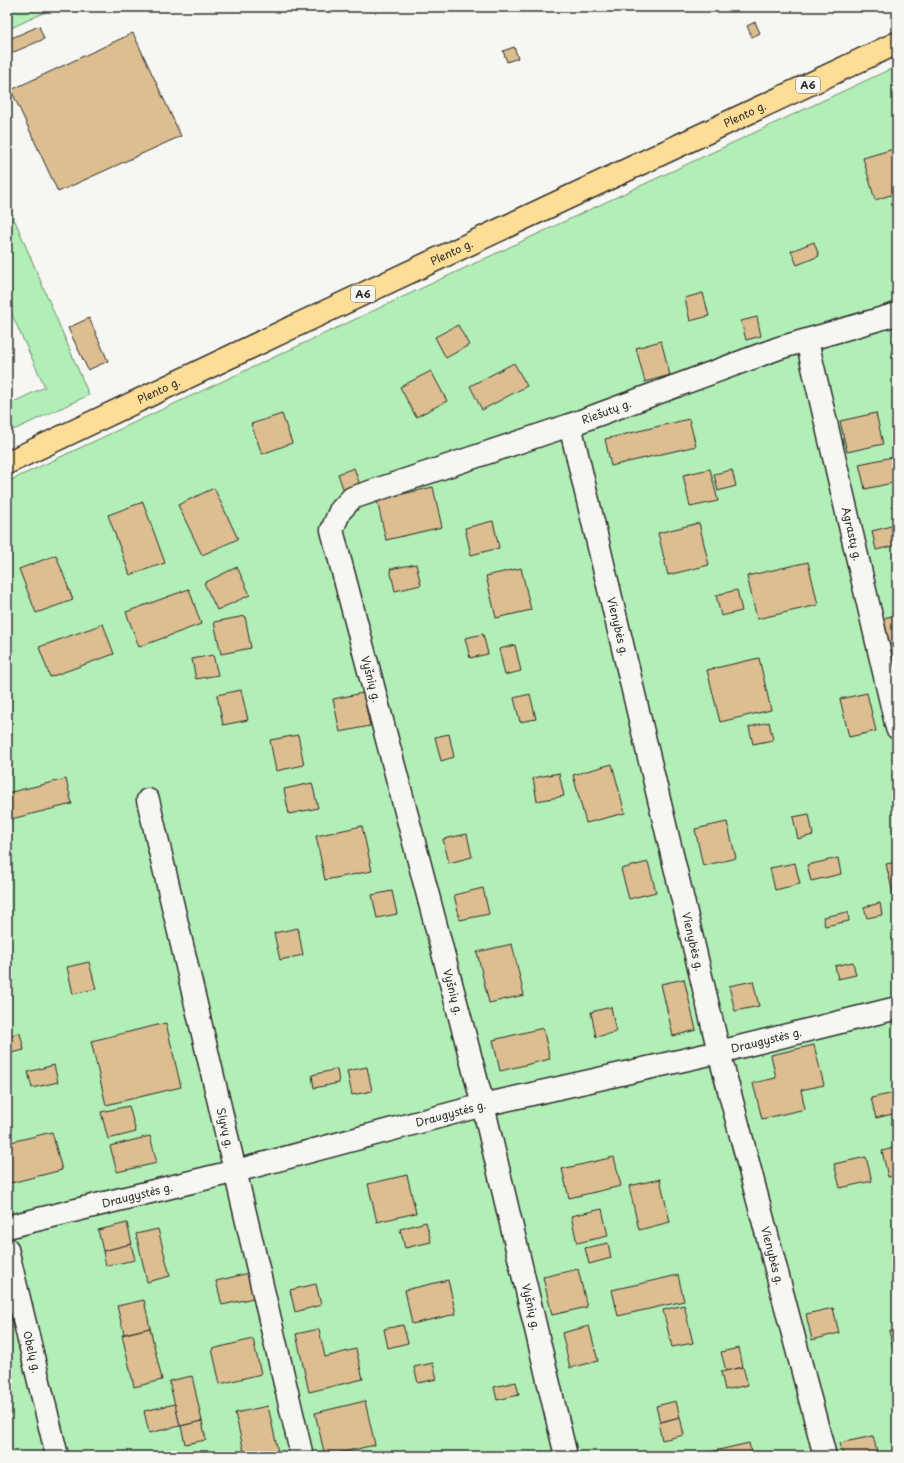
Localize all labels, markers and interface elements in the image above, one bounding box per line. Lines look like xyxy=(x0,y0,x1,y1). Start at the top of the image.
road number: A6 xyxy=(796,77,820,93)
street label: Plento g. xyxy=(720,97,769,131)
street label: Plento g. xyxy=(427,234,476,269)
road number: A6 xyxy=(351,286,375,302)
street label: Plento g. xyxy=(134,373,183,408)
street label: Riešutų g. xyxy=(579,394,633,428)
street label: Agrastų g. xyxy=(838,505,867,563)
street label: Vienybės g. xyxy=(603,595,634,658)
street label: Vyšnių g. xyxy=(357,654,386,704)
street label: Vienybės g. xyxy=(678,910,708,973)
street label: Vyšnių g. xyxy=(439,967,468,1017)
street label: Draugystės g. xyxy=(729,1023,803,1057)
street label: Draugystės g. xyxy=(413,1096,488,1131)
street label: Slyvų g. xyxy=(212,1106,239,1150)
street label: Draugystės g. xyxy=(100,1178,174,1212)
street label: Vienybės g. xyxy=(757,1224,789,1287)
street label: Vyšnių g. xyxy=(518,1282,545,1332)
street label: Obelų g. xyxy=(19,1329,46,1375)

